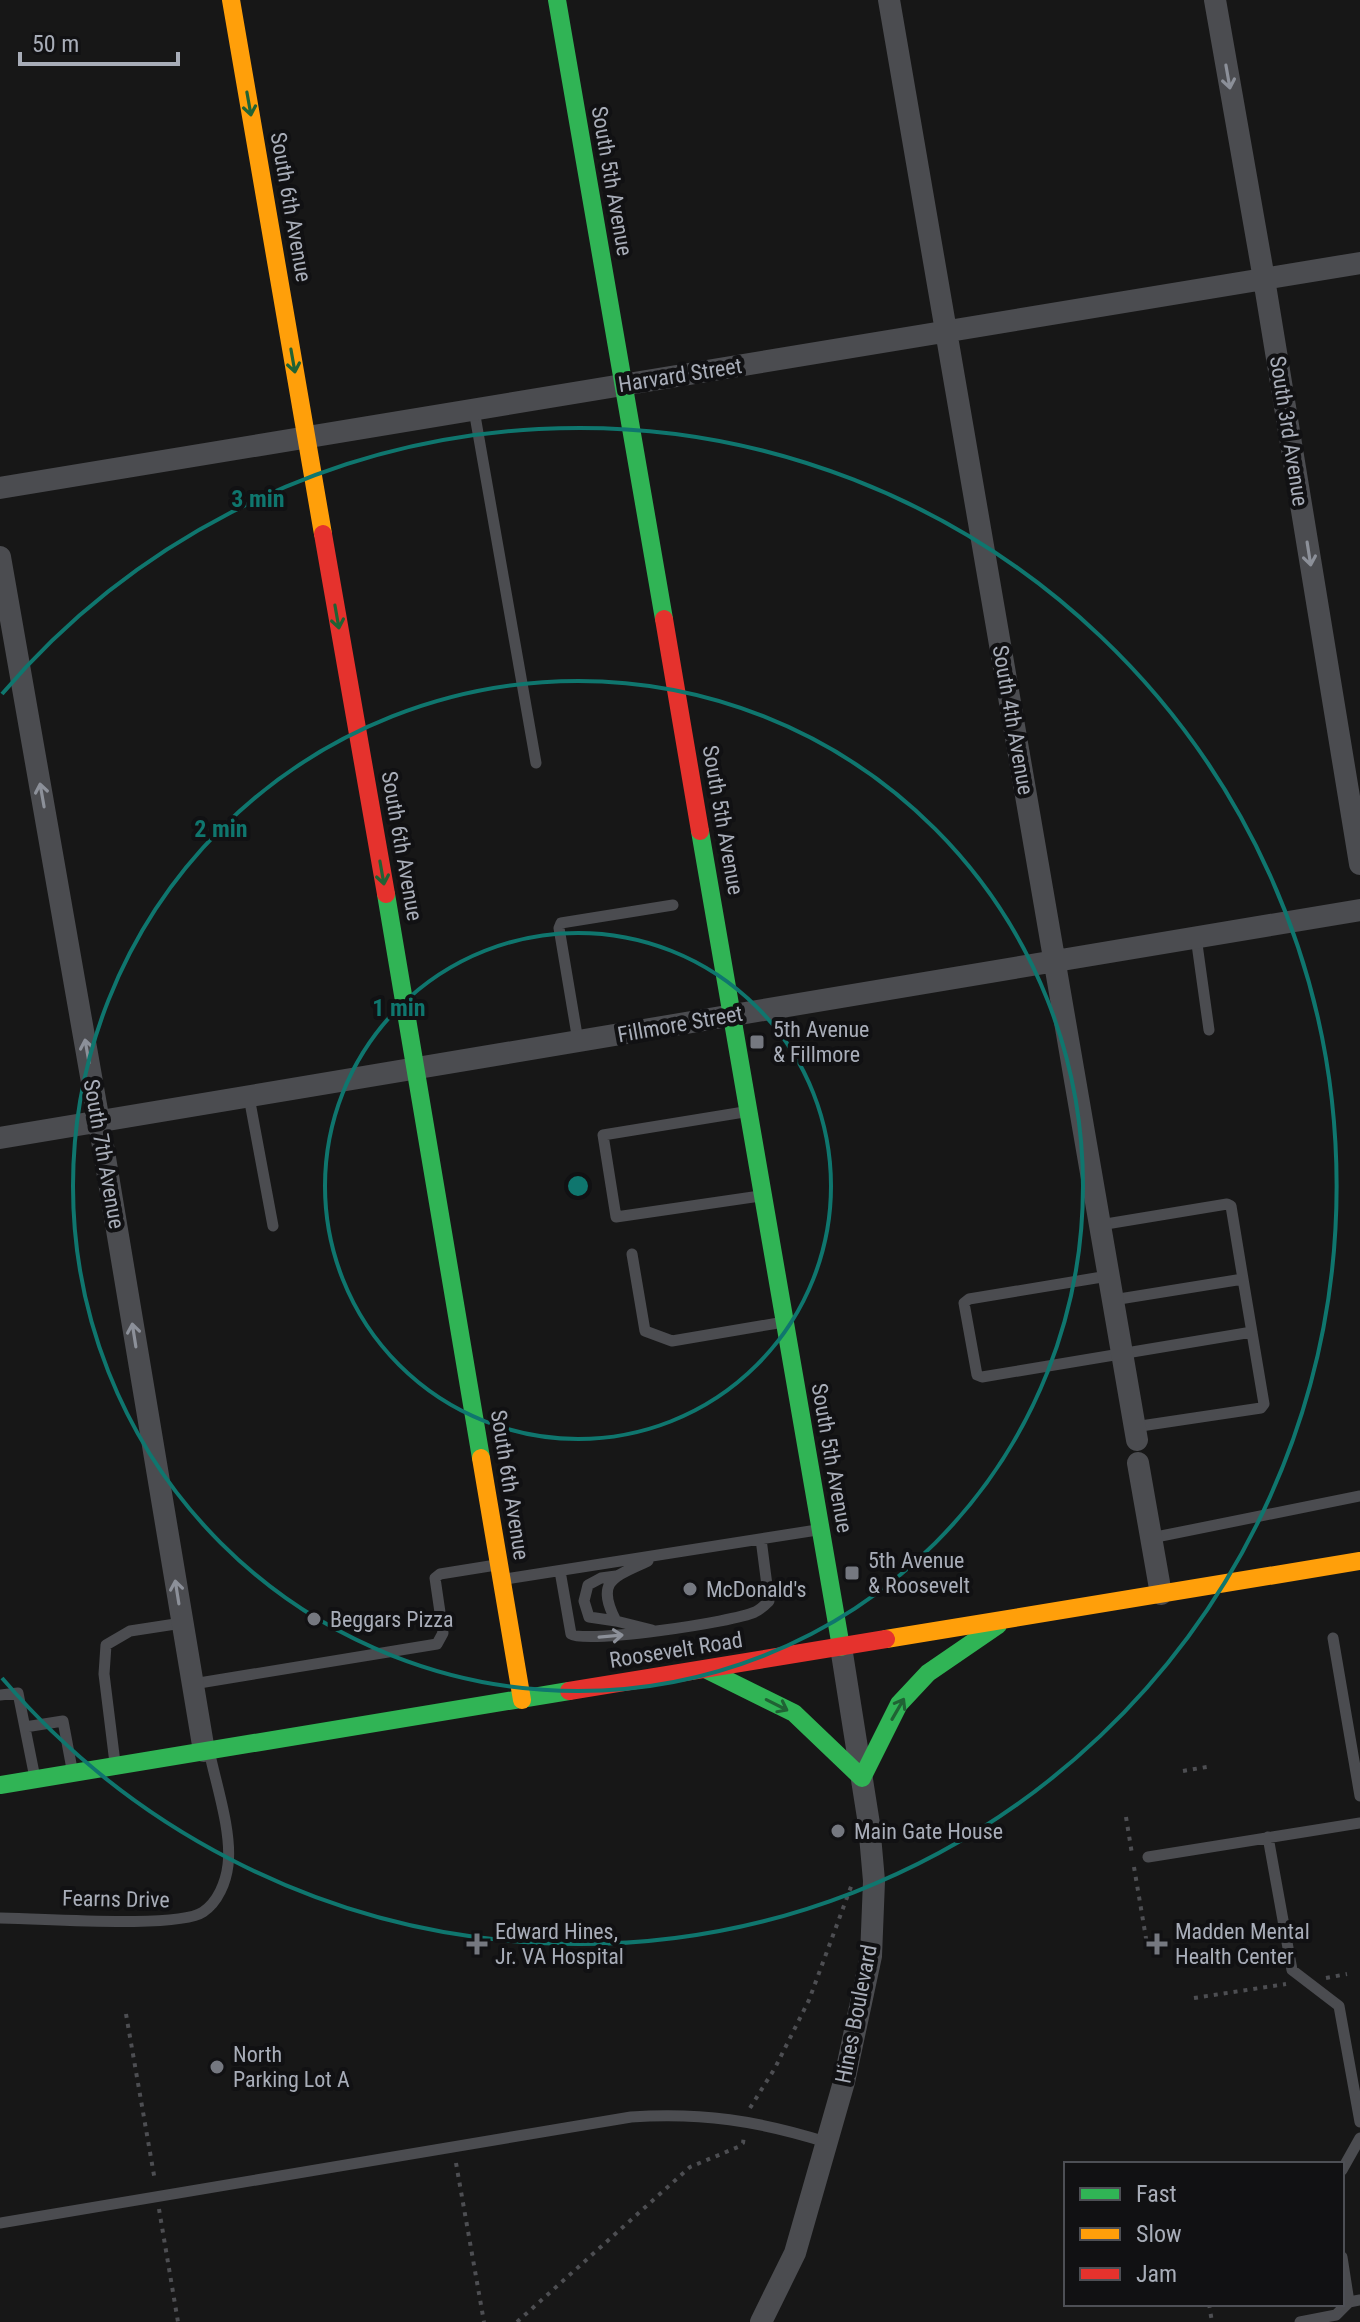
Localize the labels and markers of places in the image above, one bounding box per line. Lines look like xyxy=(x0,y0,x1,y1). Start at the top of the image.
place label: 5th Avenue & Fillmore xyxy=(773,1017,869,1067)
marker: 5th Avenue & Fillmore xyxy=(748,1033,766,1051)
centre of rings xyxy=(564,1172,592,1200)
place label: 5th Avenue & Roosevelt xyxy=(868,1548,970,1598)
marker: 5th Avenue & Roosevelt xyxy=(843,1564,861,1582)
place label: McDonald's xyxy=(706,1577,807,1602)
marker: McDonald's xyxy=(681,1580,699,1598)
place label: Beggars Pizza xyxy=(330,1607,453,1632)
marker: Beggars Pizza xyxy=(305,1610,323,1628)
place label: Main Gate House xyxy=(854,1819,1003,1844)
marker: Main Gate House xyxy=(829,1822,847,1840)
place label: Edward Hines, Jr. VA Hospital xyxy=(495,1919,624,1969)
place label: Madden Mental Health Center xyxy=(1175,1919,1310,1969)
marker: Edward Hines, Jr. VA Hospital xyxy=(466,1933,488,1955)
marker: Madden Mental Health Center xyxy=(1146,1933,1168,1955)
place label: North Parking Lot A xyxy=(233,2042,350,2092)
marker: North Parking Lot A xyxy=(208,2058,226,2076)

